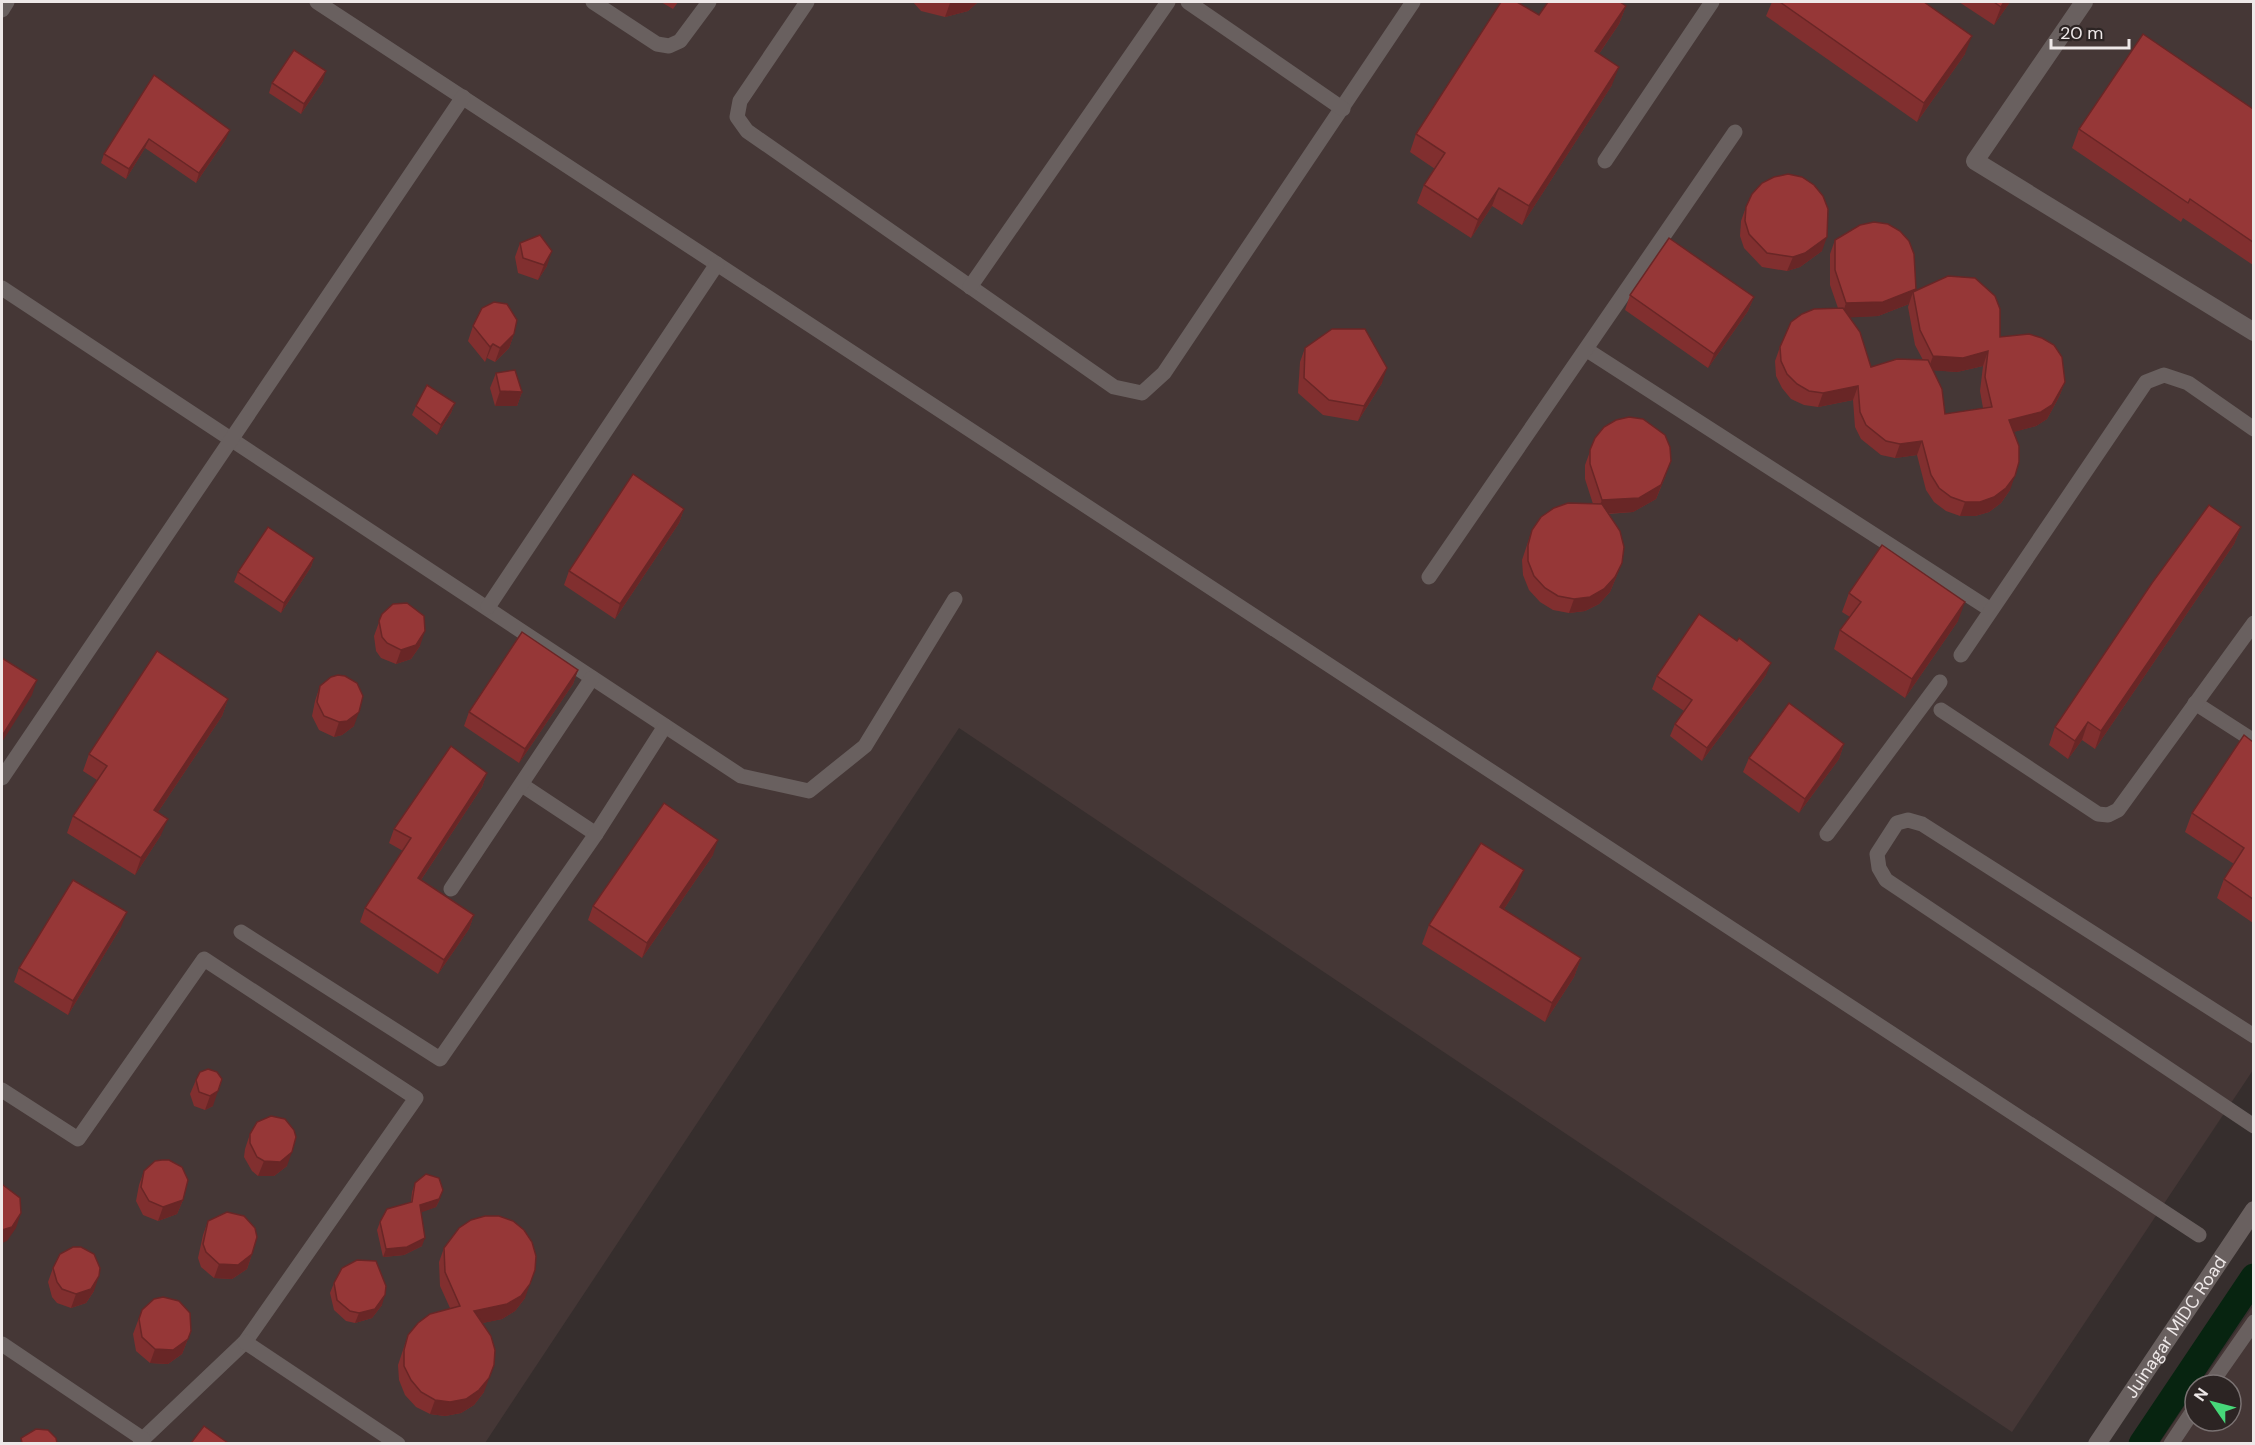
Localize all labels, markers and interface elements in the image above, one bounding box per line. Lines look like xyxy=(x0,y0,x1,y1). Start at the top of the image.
scale bar xyxy=(2051,12,2129,50)
text: 20 m xyxy=(2060,21,2103,45)
street label: Juinagar MIDC Road xyxy=(2119,1251,2232,1403)
north arrow xyxy=(2183,1373,2243,1433)
text: N xyxy=(2189,1384,2213,1405)

